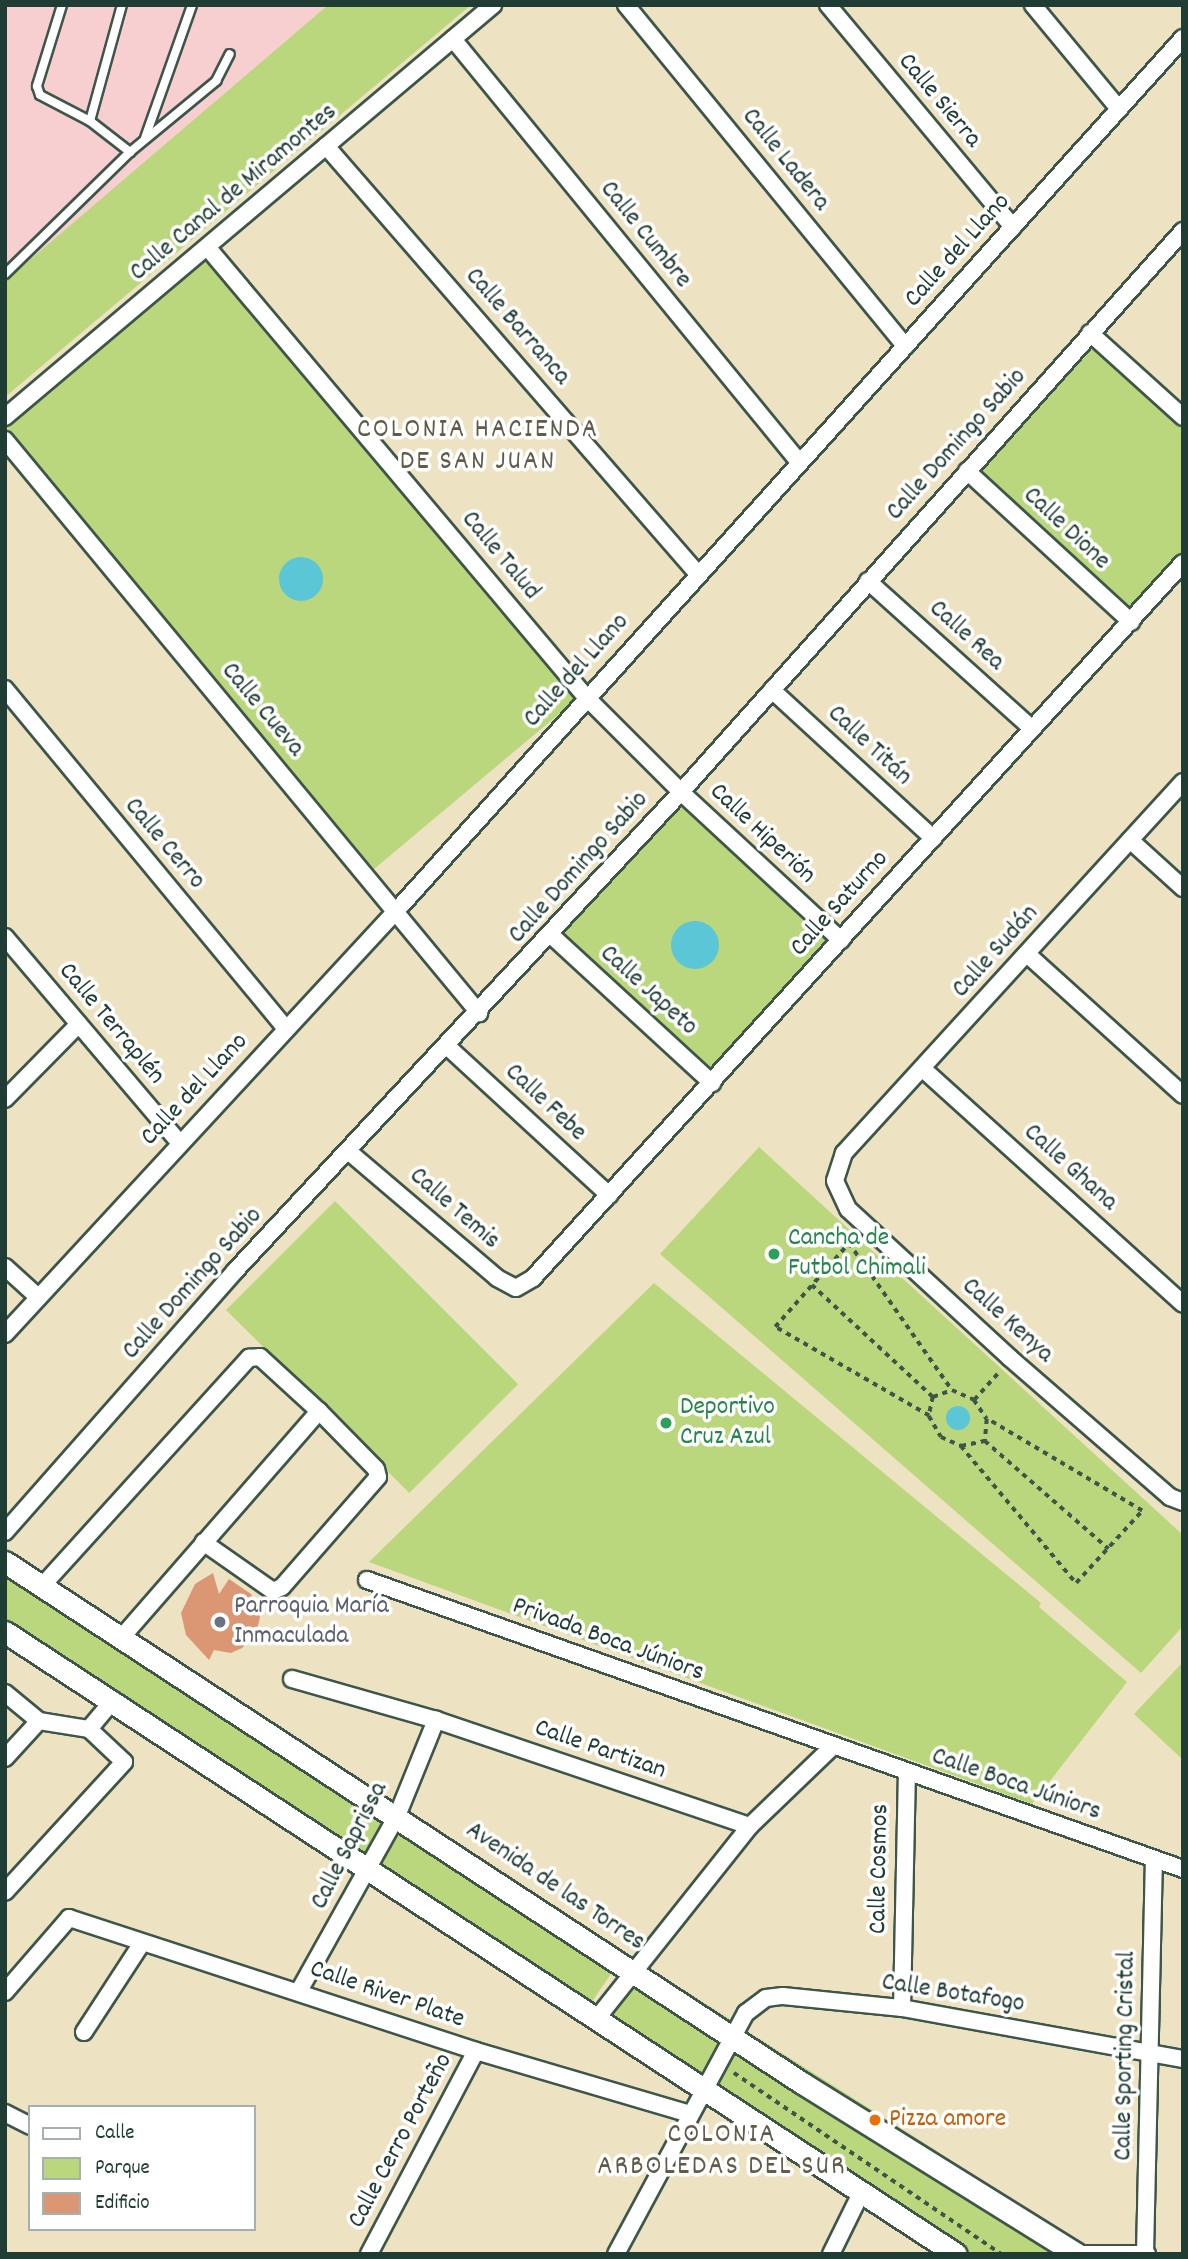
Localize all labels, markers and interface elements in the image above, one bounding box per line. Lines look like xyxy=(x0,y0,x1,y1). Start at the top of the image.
street label: Calle Sierra xyxy=(890,47,988,155)
street label: Calle Canal de Miramontes xyxy=(124,97,344,289)
street label: Calle Ladera xyxy=(734,102,836,218)
street label: Calle Cumbre xyxy=(592,175,698,295)
street label: Calle del Llano xyxy=(899,187,1017,315)
street label: Calle Barranca xyxy=(458,262,576,392)
street label: Calle Domingo Sabio xyxy=(880,362,1034,528)
district label: COLONIA HACIENDA DE SAN JUAN xyxy=(359,414,597,480)
street label: Calle Dione xyxy=(1016,481,1116,577)
street label: Calle Talud xyxy=(454,505,546,607)
street label: Calle Rea xyxy=(922,594,1010,678)
street label: Calle del Llano xyxy=(518,607,636,735)
street label: Calle Cueva xyxy=(214,657,310,763)
street label: Calle Titán xyxy=(820,699,918,793)
street label: Calle Hiperión xyxy=(702,777,822,891)
street label: Calle Domingo Sabio xyxy=(502,785,656,951)
street label: Calle Cerro xyxy=(117,792,211,896)
street label: Calle Saturno xyxy=(784,844,896,964)
street label: Calle Sudán xyxy=(946,899,1046,1005)
street label: Calle Japeto xyxy=(593,939,703,1043)
street label: Calle Terraplén xyxy=(51,957,171,1091)
street label: Calle del Llano xyxy=(135,1027,255,1153)
street label: Calle Febe xyxy=(498,1057,592,1149)
street label: Calle Ghana xyxy=(1016,1118,1124,1218)
street label: Calle Temis xyxy=(402,1161,506,1257)
street label: Calle Domingo Sabio xyxy=(116,1201,270,1367)
place label: Cancha de Futbol Chimali xyxy=(788,1223,926,1284)
marker: Cancha de Futbol Chimali xyxy=(766,1246,782,1262)
street label: Calle Kenya xyxy=(955,1272,1059,1370)
place label: Deportivo Cruz Azul xyxy=(680,1392,775,1454)
marker: Deportivo Cruz Azul xyxy=(658,1415,674,1431)
place label: Parroquia María Inmaculada xyxy=(234,1591,389,1652)
street label: Privada Boca Júniors xyxy=(508,1591,708,1689)
marker: Parroquia María Inmaculada xyxy=(212,1614,228,1630)
street label: Calle Partizan xyxy=(530,1713,670,1787)
street label: Calle Boca Júniors xyxy=(927,1741,1105,1829)
street label: Calle Saprissa xyxy=(305,1777,395,1915)
street label: Calle Cosmos xyxy=(863,1803,897,1935)
street label: Avenida de las Torres xyxy=(459,1815,651,1959)
street label: Calle Sporting Cristal xyxy=(1109,1951,1143,2161)
street label: Calle River Plate xyxy=(306,1954,468,2036)
street label: Calle Botafogo xyxy=(879,1967,1027,2021)
street label: Calle Cerro Porteño xyxy=(342,2048,460,2234)
place label: Pizza amore xyxy=(889,2104,1006,2136)
legend xyxy=(28,2105,256,2231)
marker: Pizza amore xyxy=(867,2112,883,2128)
text: Calle xyxy=(95,2119,134,2149)
district label: COLONIA ARBOLEDAS DEL SUR xyxy=(599,2119,845,2185)
text: Parque xyxy=(95,2154,150,2184)
text: Edificio xyxy=(95,2189,150,2219)

